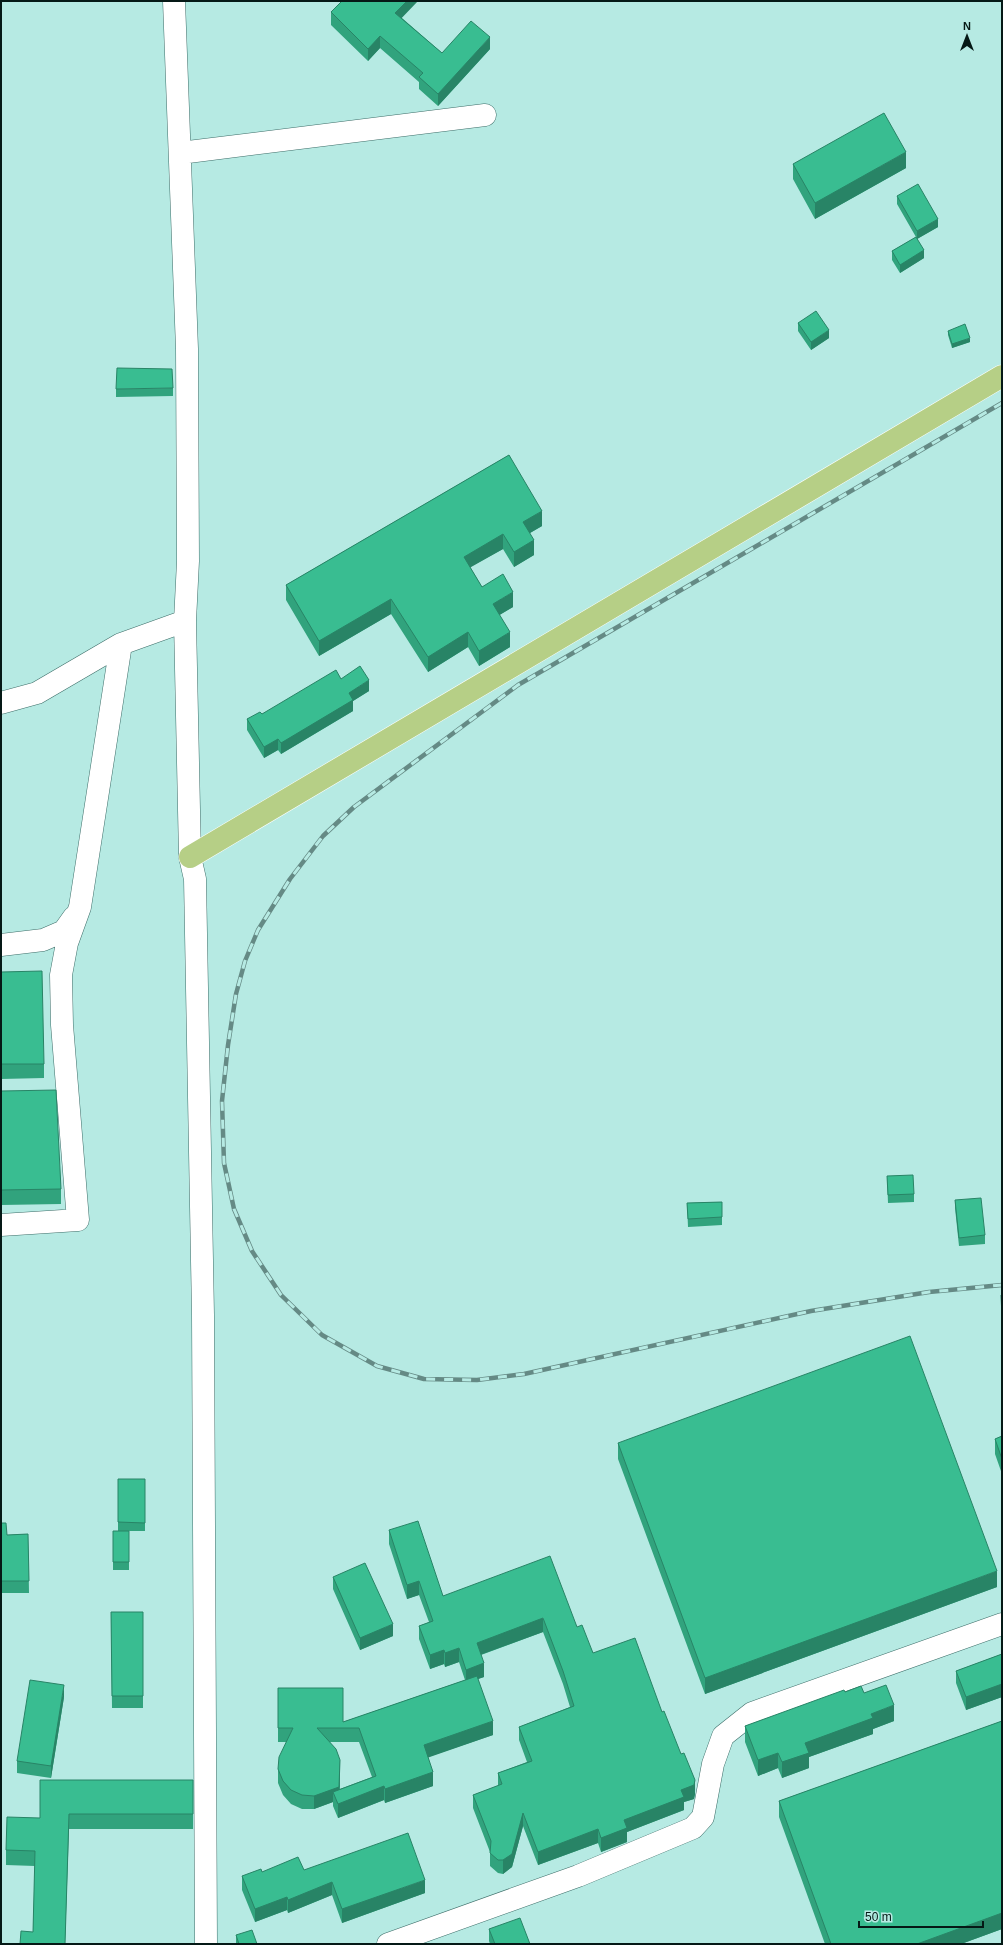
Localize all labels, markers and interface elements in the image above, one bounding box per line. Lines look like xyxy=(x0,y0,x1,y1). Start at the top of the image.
north arrow xyxy=(947,16,987,56)
text: N xyxy=(963,20,971,32)
scale bar xyxy=(859,1903,983,1929)
text: 50 m xyxy=(865,1910,892,1924)

